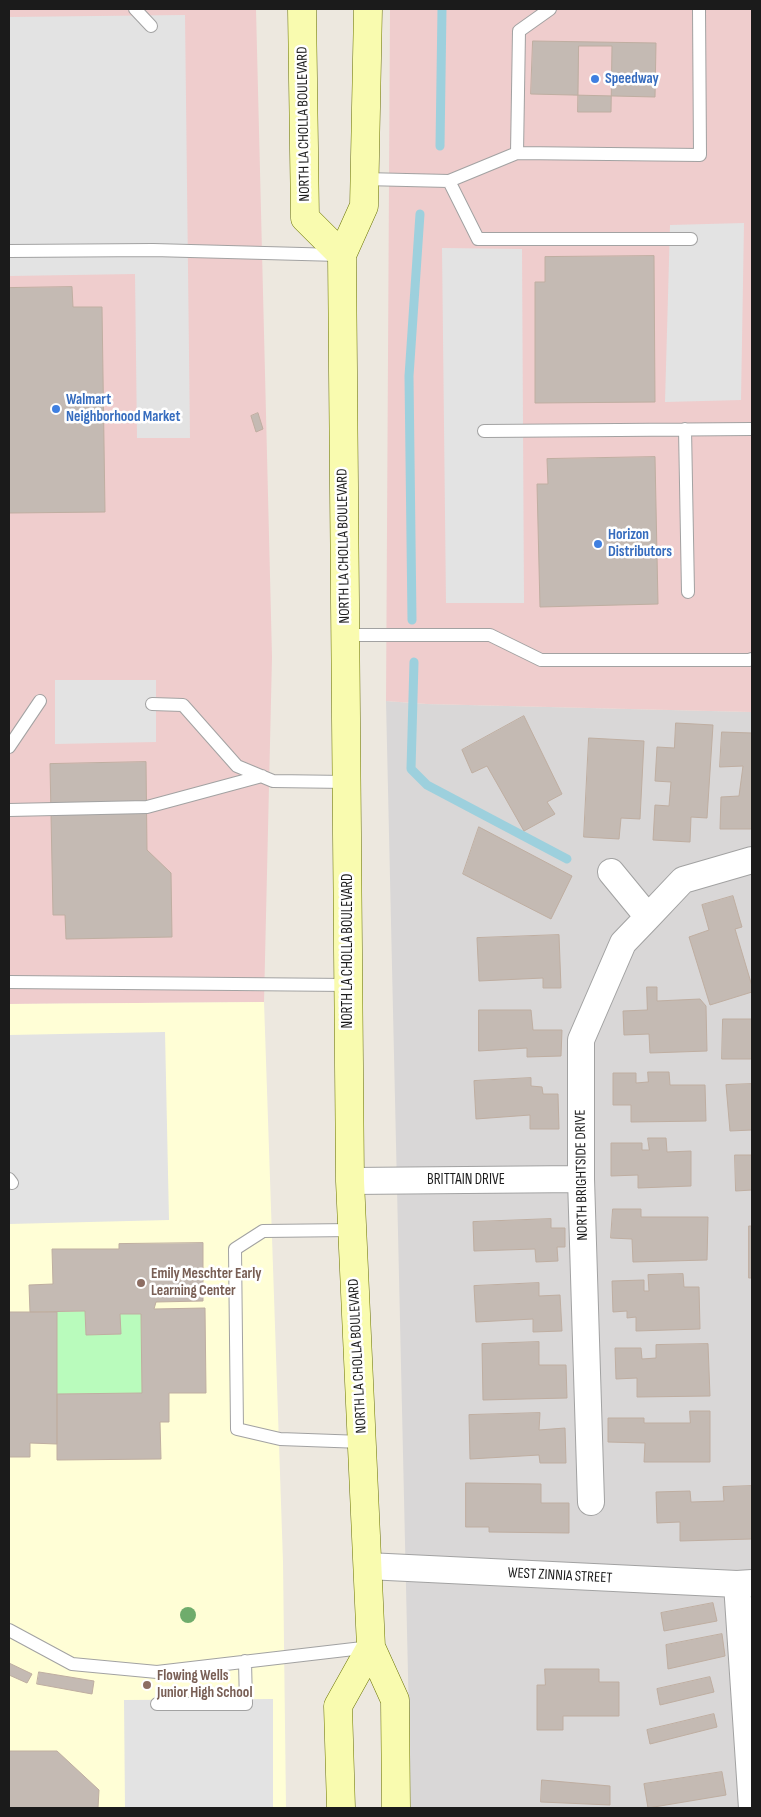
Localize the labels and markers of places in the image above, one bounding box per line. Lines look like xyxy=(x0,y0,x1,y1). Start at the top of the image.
place label: Speedway xyxy=(605,70,659,88)
marker: Speedway xyxy=(589,73,601,85)
place label: Walmart Neighborhood Market xyxy=(66,391,180,426)
marker: Walmart Neighborhood Market xyxy=(50,403,62,415)
place label: Horizon Distributors xyxy=(608,526,672,561)
marker: Horizon Distributors xyxy=(592,538,604,550)
place label: Emily Meschter Early Learning Center xyxy=(151,1265,262,1300)
marker: Emily Meschter Early Learning Center xyxy=(135,1277,147,1289)
place label: Flowing Wells Junior High School xyxy=(157,1667,252,1702)
marker: Flowing Wells Junior High School xyxy=(141,1679,153,1691)

